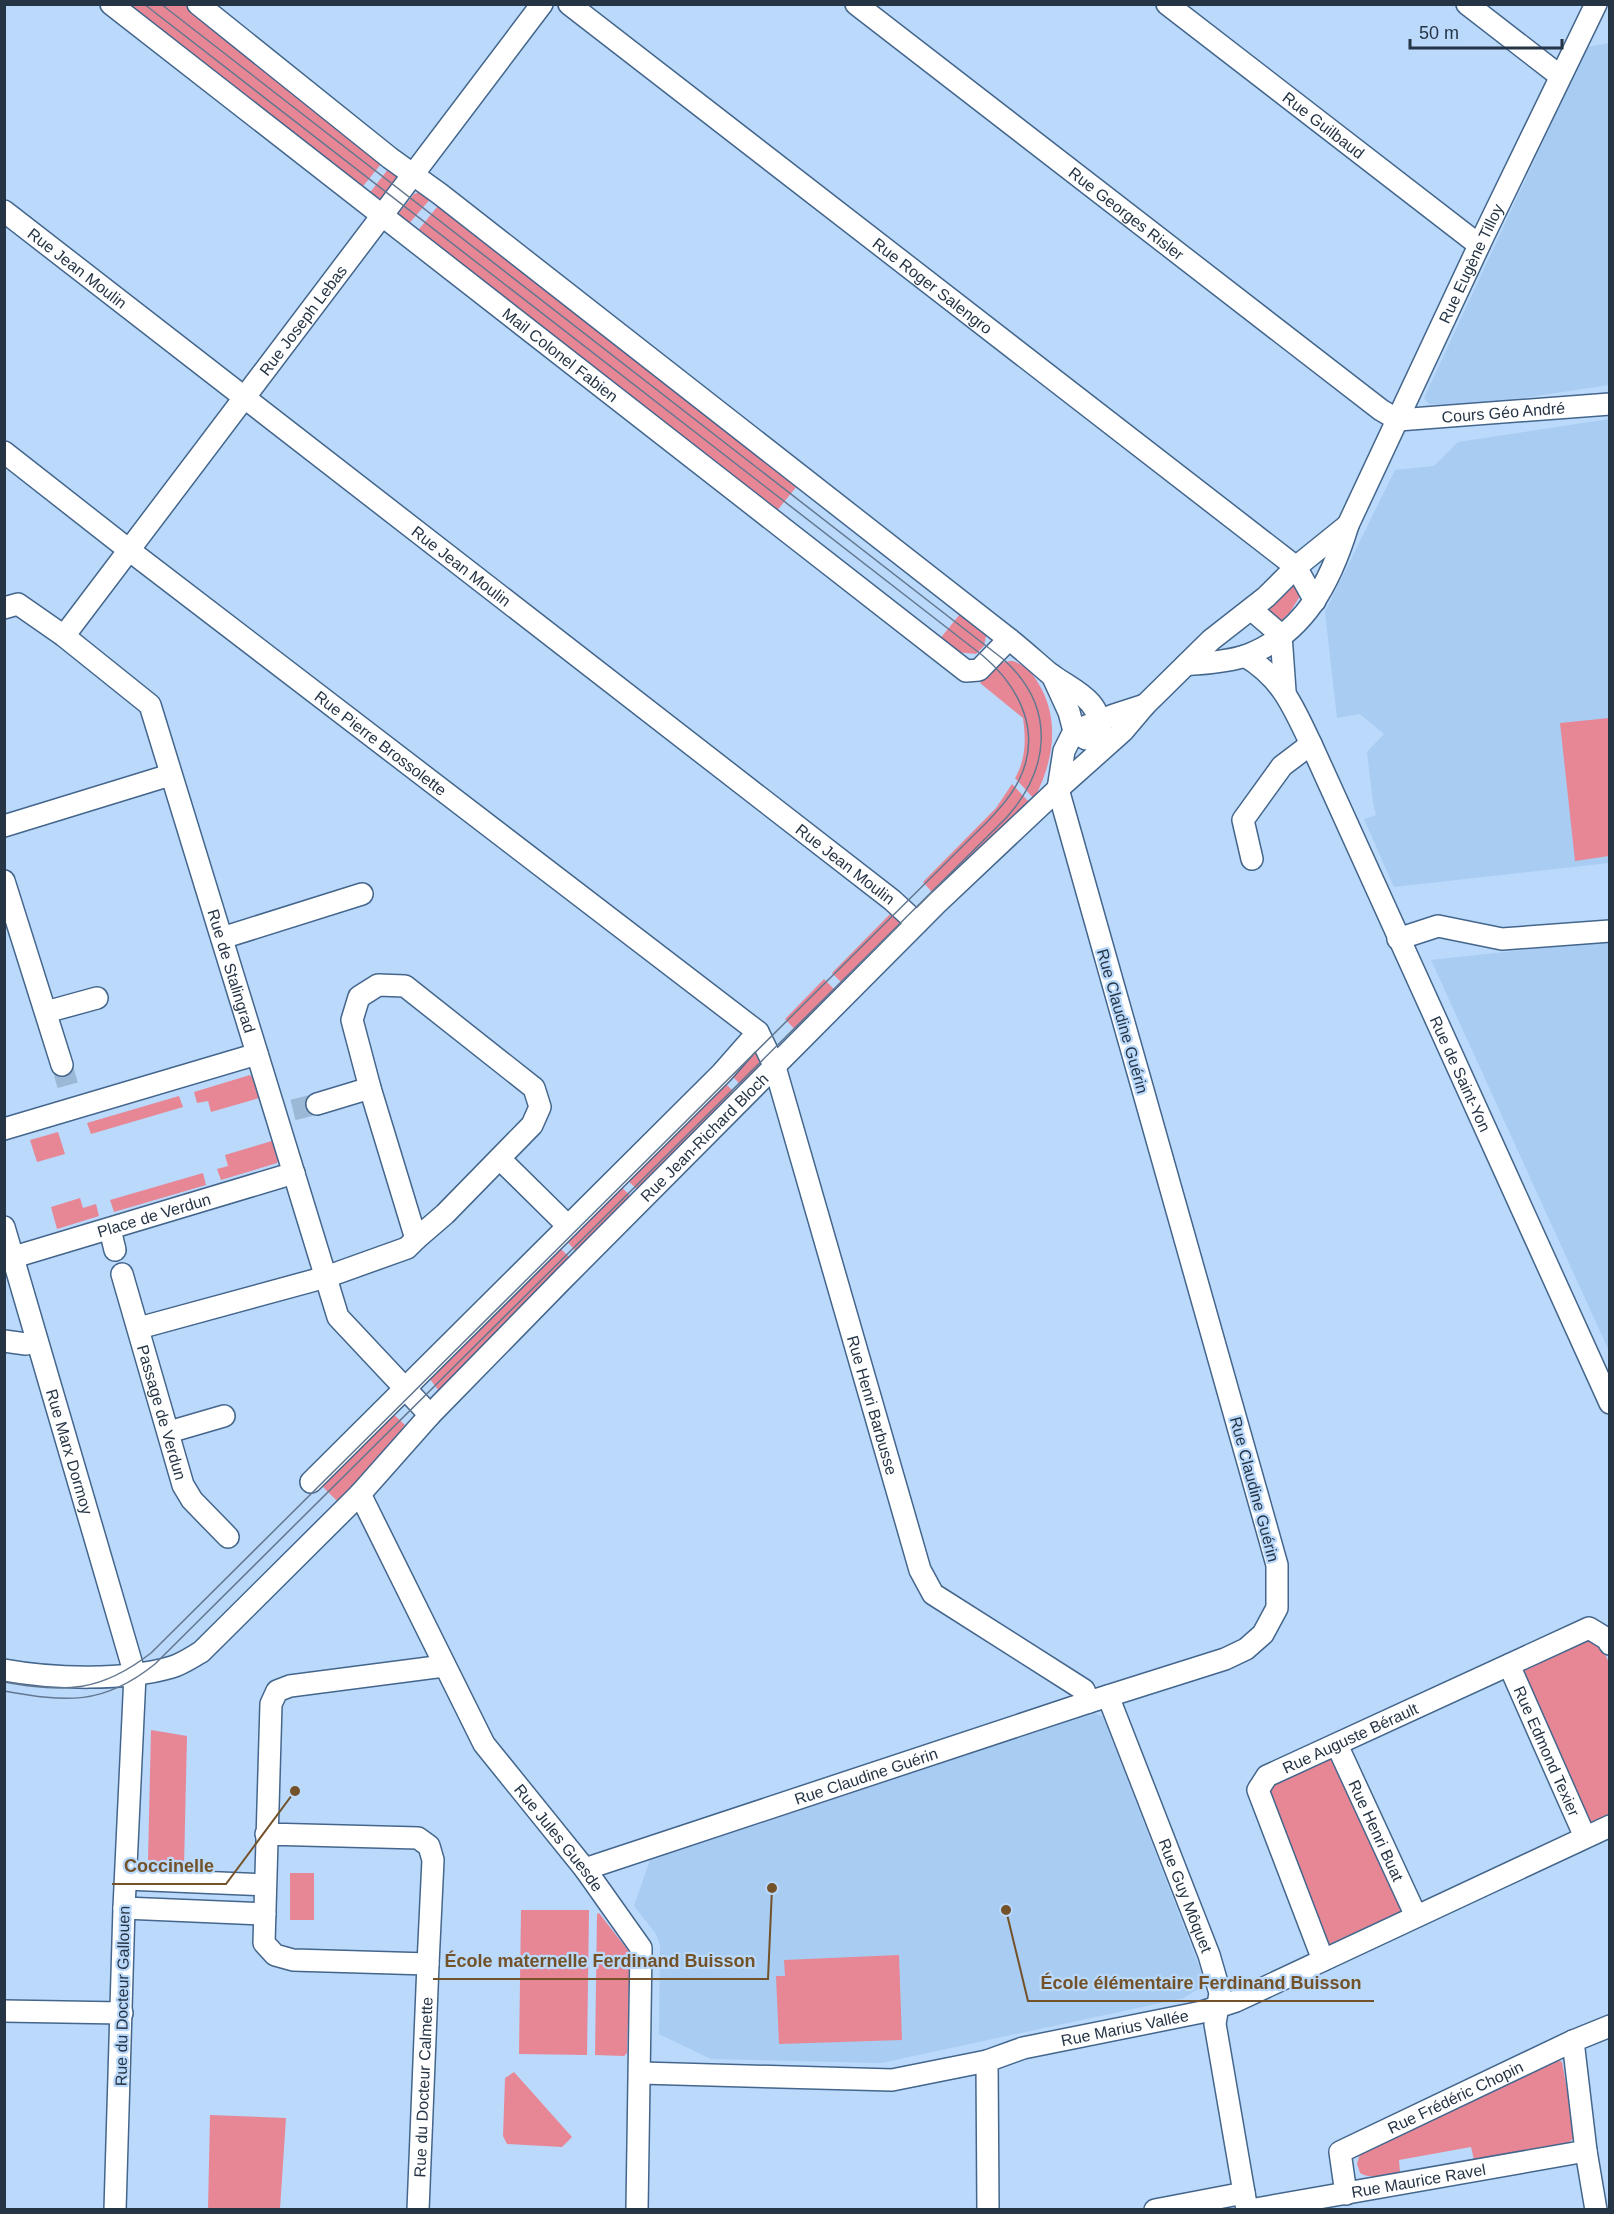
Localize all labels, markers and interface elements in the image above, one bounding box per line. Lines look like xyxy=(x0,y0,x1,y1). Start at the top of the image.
scale bar xyxy=(1410,12,1562,50)
text: 50 m xyxy=(1419,23,1459,43)
street label: Rue Guilbaud xyxy=(1279,89,1367,162)
street label: Rue Georges Risler xyxy=(1065,164,1188,264)
street label: Rue Eugène Tilloy xyxy=(1436,201,1507,326)
street label: Rue Jean Moulin xyxy=(24,225,130,312)
street label: Rue Roger Salengro xyxy=(869,235,995,338)
street label: Rue Joseph Lebas xyxy=(256,262,350,379)
street label: Mail Colonel Fabien xyxy=(499,305,621,405)
street label: Cours Géo André xyxy=(1441,399,1566,426)
street label: Rue Jean Moulin xyxy=(408,523,514,610)
street label: Rue Pierre Brossolette xyxy=(311,688,450,799)
street label: Rue Jean Moulin xyxy=(792,821,898,908)
street label: Rue de Stalingrad xyxy=(204,907,258,1035)
street label: Rue Claudine Guérin xyxy=(1094,947,1151,1095)
street label: Rue de Saint-Yon xyxy=(1427,1013,1494,1134)
street label: Rue Jean-Richard Bloch xyxy=(637,1070,772,1205)
street label: Place de Verdun xyxy=(95,1191,213,1241)
street label: Rue Henri Barbusse xyxy=(844,1334,900,1477)
street label: Passage de Verdun xyxy=(134,1343,189,1482)
street label: Rue Marx Dormoy xyxy=(43,1387,96,1516)
street label: Rue Claudine Guérin xyxy=(1227,1415,1282,1563)
street label: Rue Edmond Texier xyxy=(1510,1684,1583,1819)
street label: Rue Auguste Bérault xyxy=(1280,1700,1421,1777)
street label: Rue Claudine Guérin xyxy=(792,1745,940,1808)
street label: Rue Henri Buat xyxy=(1345,1777,1407,1884)
street label: Rue Jules Guesde xyxy=(511,1781,606,1895)
street label: Rue Guy Môquet xyxy=(1155,1836,1215,1956)
callout: Coccinelle xyxy=(112,1848,226,1884)
text: Coccinelle xyxy=(124,1856,214,1876)
street label: Rue du Docteur Gallouen xyxy=(112,1906,133,2086)
callout: École maternelle Ferdinand Buisson xyxy=(433,1943,768,1979)
text: École maternelle Ferdinand Buisson xyxy=(444,1950,756,1971)
callout: École élémentaire Ferdinand Buisson xyxy=(1028,1965,1374,2001)
text: École élémentaire Ferdinand Buisson xyxy=(1040,1972,1362,1993)
street label: Rue du Docteur Calmette xyxy=(411,1996,436,2178)
street label: Rue Marius Vallée xyxy=(1060,2007,1190,2049)
street label: Rue Frédéric Chopin xyxy=(1385,2058,1526,2137)
street label: Rue Maurice Ravel xyxy=(1350,2161,1487,2201)

